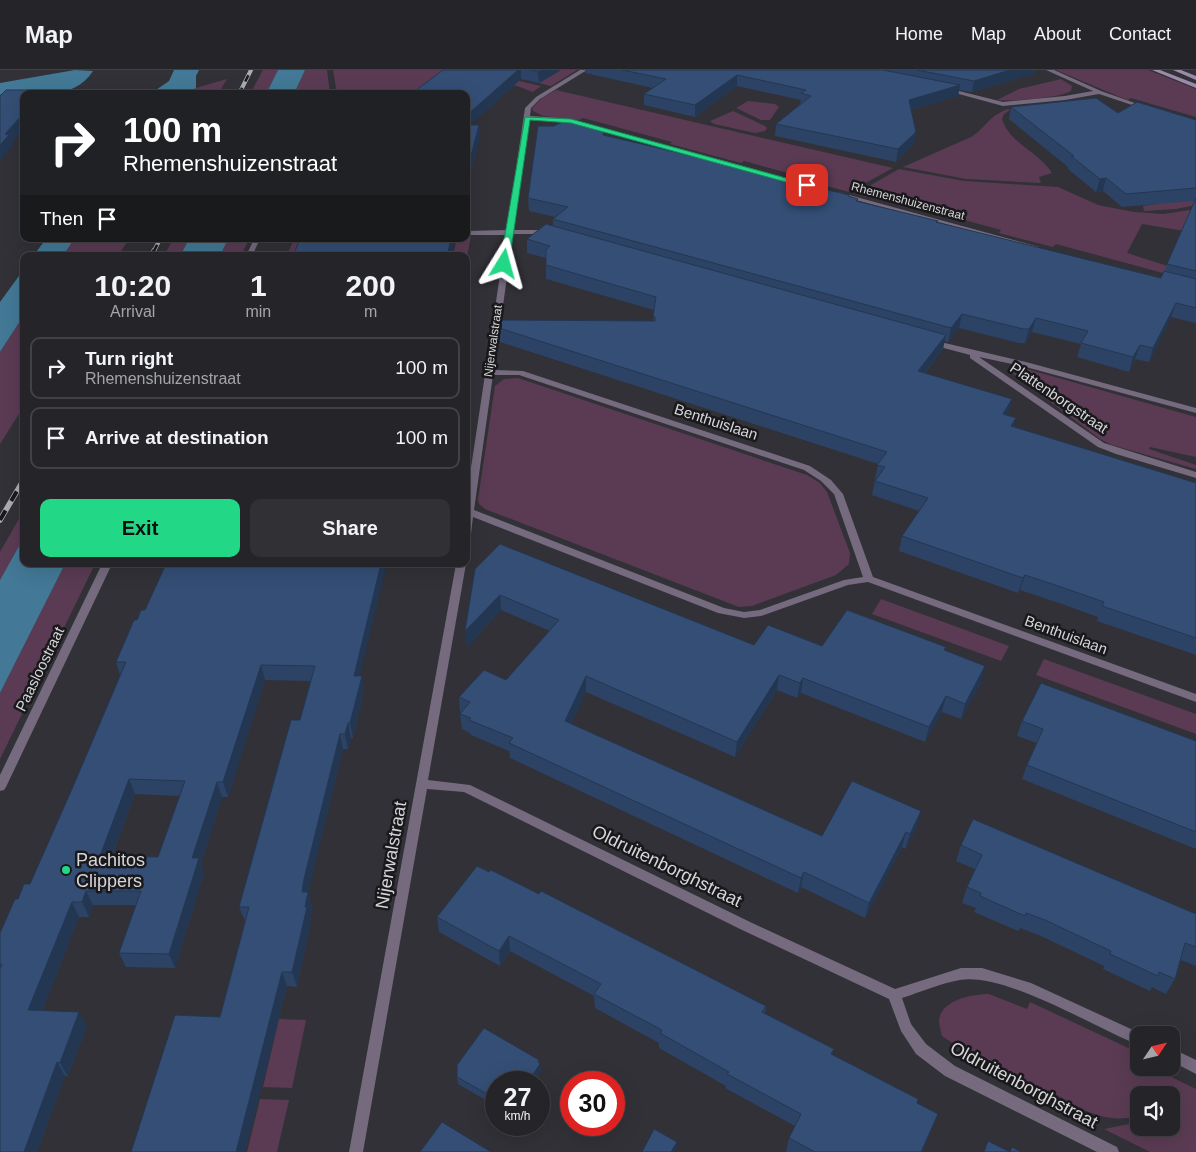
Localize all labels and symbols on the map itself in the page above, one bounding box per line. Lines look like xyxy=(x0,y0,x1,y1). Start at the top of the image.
pin xyxy=(786,164,828,206)
street label: Rhemenshuizenstraat xyxy=(850,179,967,223)
position arrow xyxy=(477,237,529,289)
street label: Nijerwalstraat xyxy=(481,303,505,378)
street label: Plattenborgstraat xyxy=(1007,359,1112,437)
street label: Benthuislaan xyxy=(672,400,760,443)
street label: Benthuislaan xyxy=(1023,612,1110,657)
street label: Paasloostraat xyxy=(12,623,68,714)
street label: Nijerwalstraat xyxy=(372,800,410,910)
street label: Oldruitenborghstraat xyxy=(589,821,745,911)
place label: Pachitos Clippers xyxy=(76,850,145,891)
marker: Pachitos Clippers xyxy=(60,864,72,876)
north arrow xyxy=(1130,1026,1180,1076)
street label: Oldruitenborghstraat xyxy=(947,1038,1101,1132)
speed limit sign: 30 xyxy=(560,1071,625,1136)

